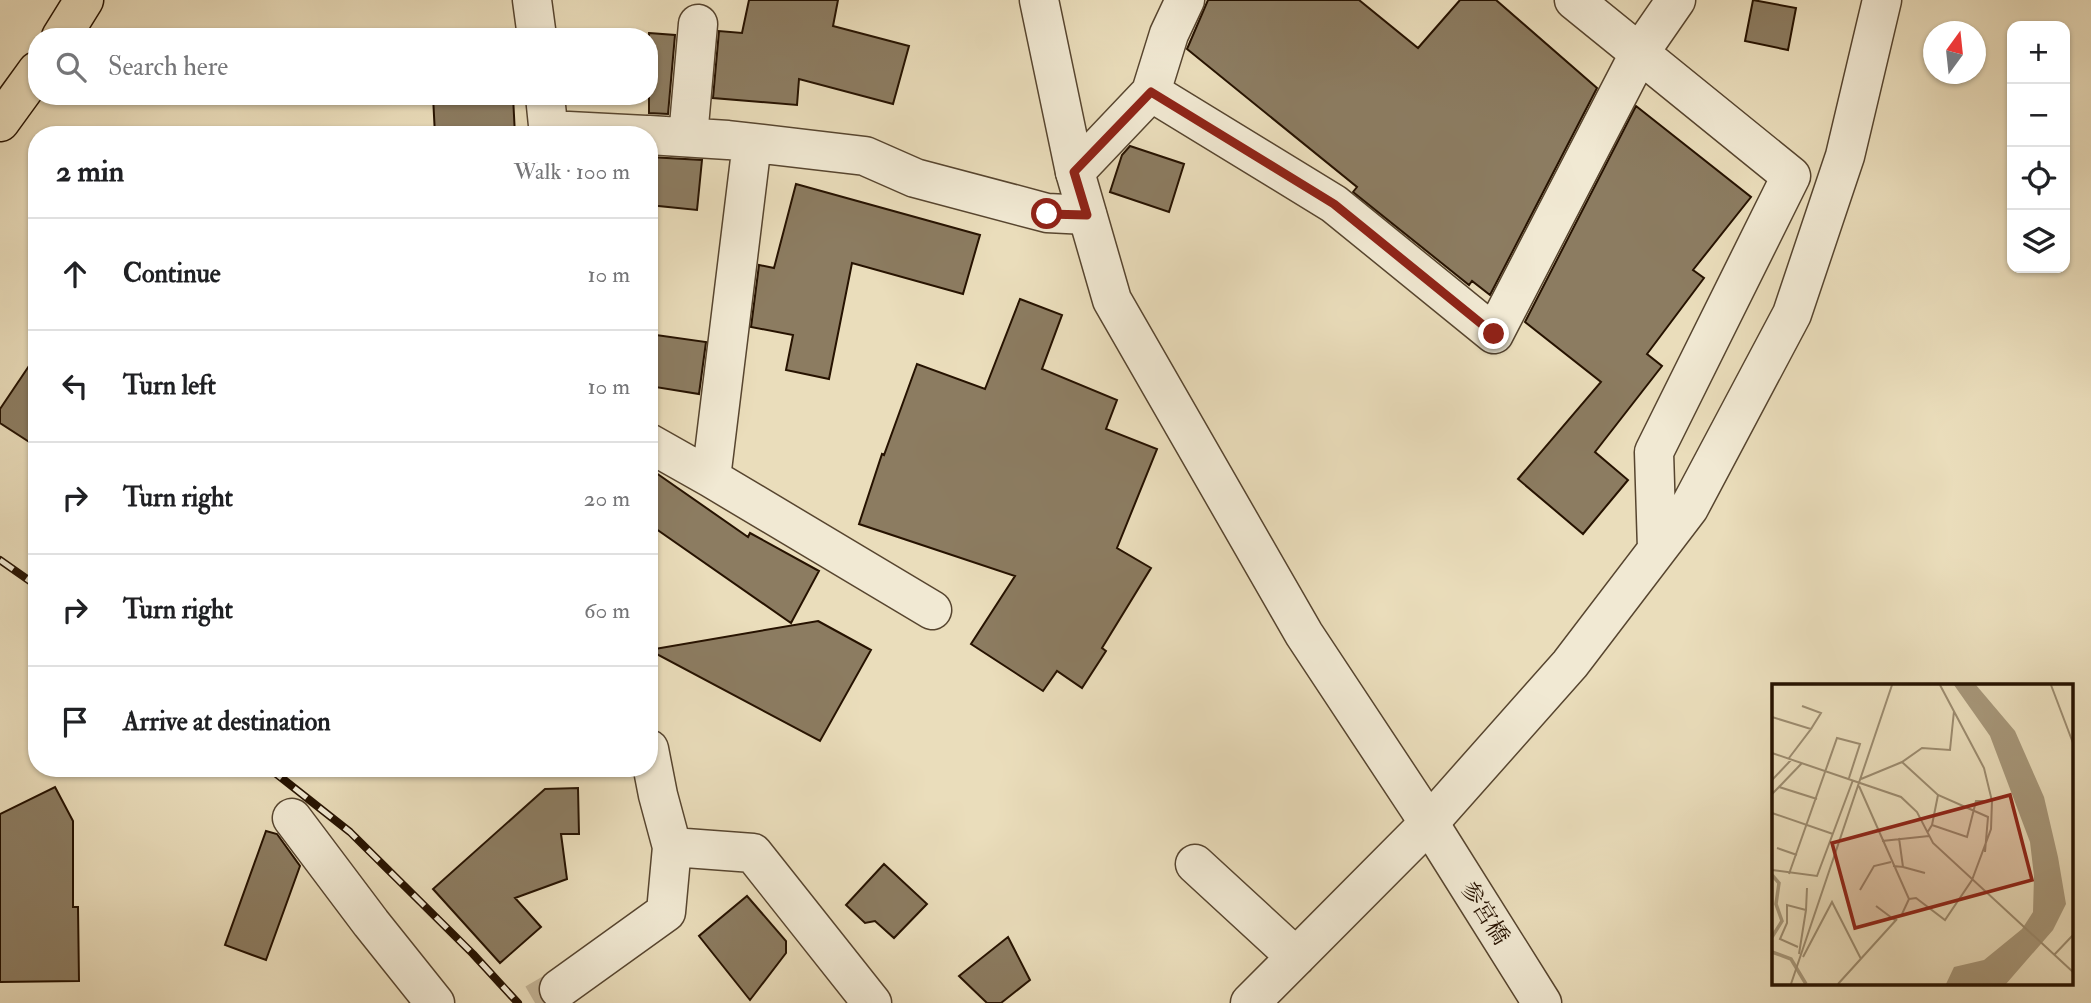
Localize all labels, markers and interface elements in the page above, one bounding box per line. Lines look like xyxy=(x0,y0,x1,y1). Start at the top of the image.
north arrow xyxy=(1923,21,1986,84)
map controls xyxy=(2007,21,2070,273)
button: + xyxy=(2007,21,2070,84)
search box xyxy=(28,28,658,105)
icon: search xyxy=(52,48,90,86)
text: Search here xyxy=(108,51,228,83)
button: − xyxy=(2007,84,2070,147)
button: locate xyxy=(2007,147,2070,210)
text: 2 min xyxy=(56,153,124,190)
text: Walk · 100 m xyxy=(514,157,630,186)
route start xyxy=(1031,198,1062,229)
button: layers xyxy=(2007,210,2070,273)
icon: ahead xyxy=(56,255,94,293)
text: Continue xyxy=(123,258,221,290)
text: 10 m xyxy=(587,260,630,289)
route end xyxy=(1478,318,1509,349)
icon: left xyxy=(56,367,94,405)
text: Turn left xyxy=(123,370,216,402)
text: 10 m xyxy=(587,372,630,401)
icon: right xyxy=(56,479,94,517)
text: Turn right xyxy=(123,482,233,514)
text: 20 m xyxy=(584,484,630,513)
icon: right xyxy=(56,591,94,629)
text: Turn right xyxy=(123,594,233,626)
text: 60 m xyxy=(584,596,630,625)
inset map xyxy=(1772,684,2074,986)
icon: arrive xyxy=(56,703,94,741)
text: Arrive at destination xyxy=(123,706,331,738)
street label: 参宮橋 xyxy=(1454,876,1516,950)

